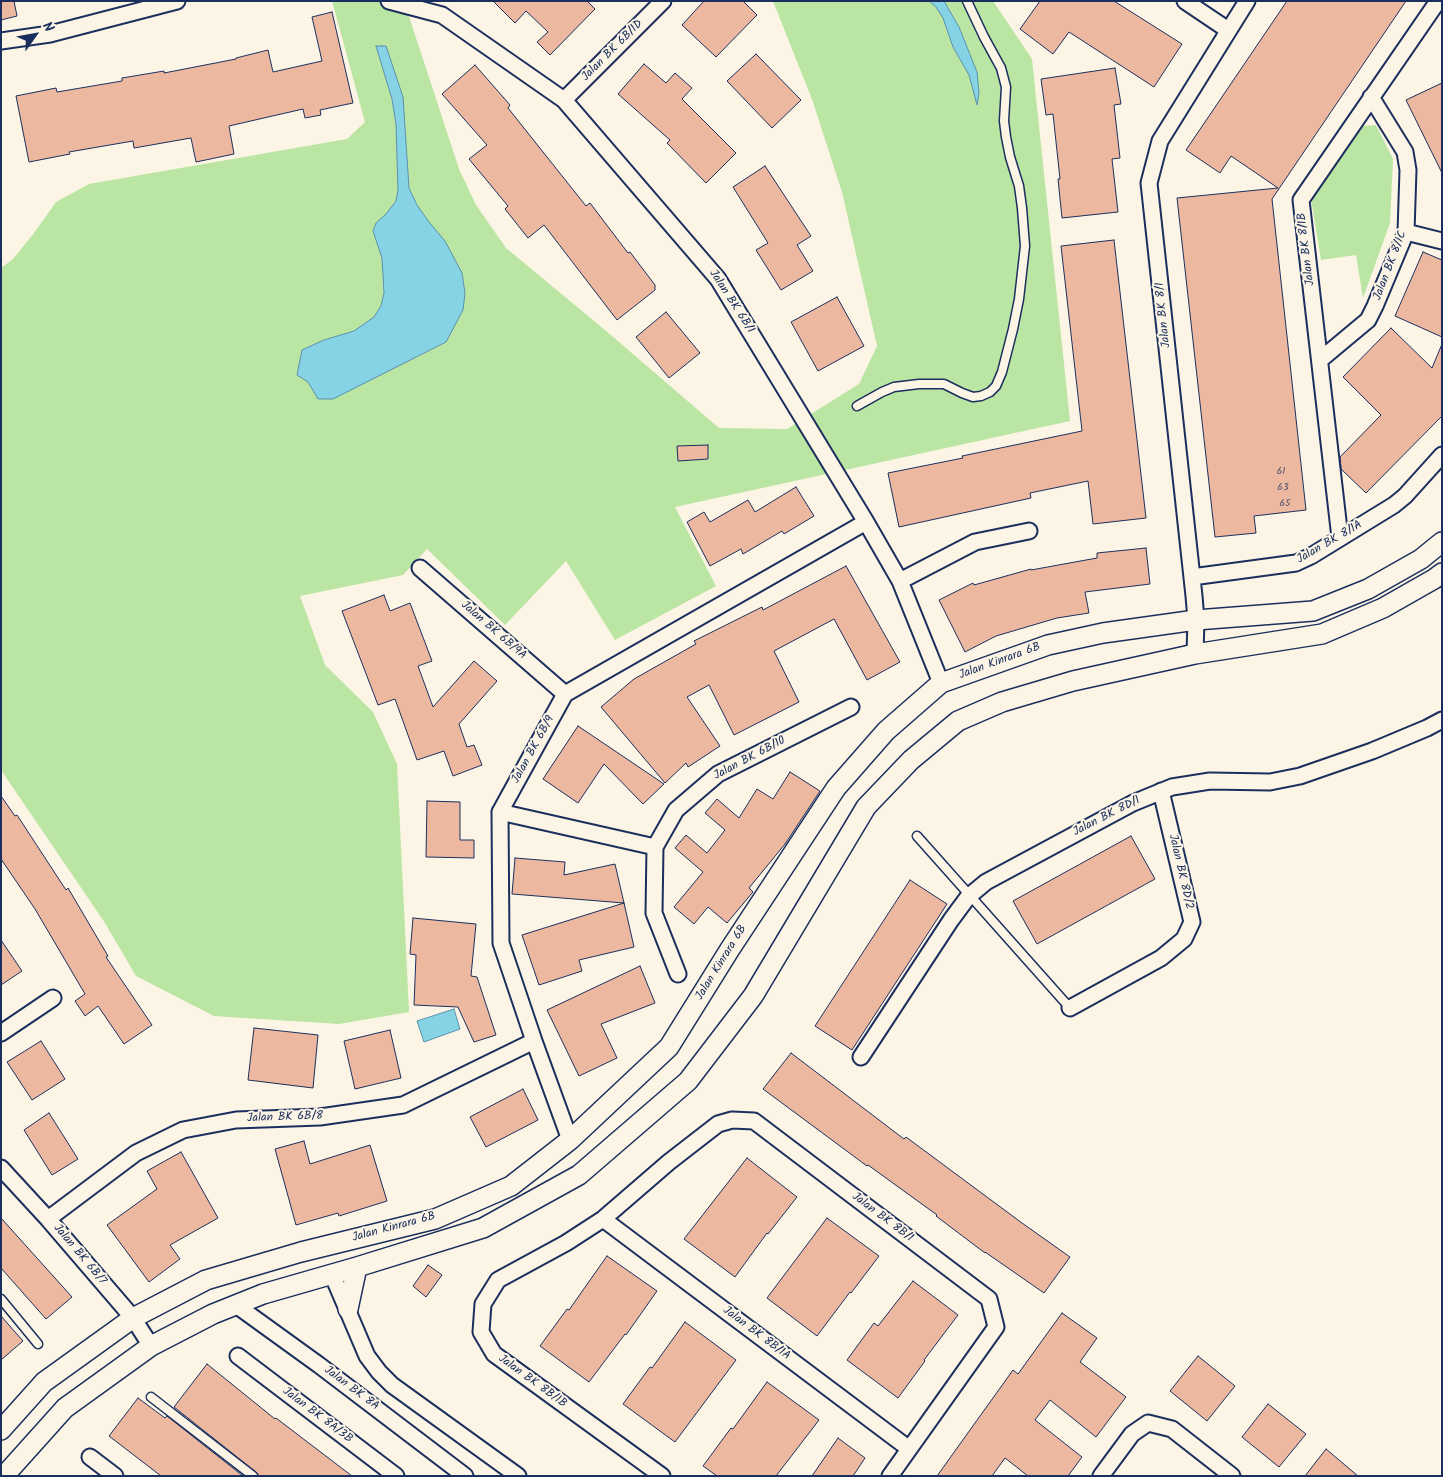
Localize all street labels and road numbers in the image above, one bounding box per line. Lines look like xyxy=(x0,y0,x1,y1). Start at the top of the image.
street label: Jalan BK 6B/1D xyxy=(579,17,647,85)
street label: Jalan BK 8/1B xyxy=(1295,212,1319,286)
street label: Jalan BK 8/1C xyxy=(1371,229,1411,303)
street label: Jalan BK 6B/1 xyxy=(705,268,757,336)
street label: Jalan BK 8/1 xyxy=(1153,282,1175,348)
street label: Jalan BK 8/1A xyxy=(1295,518,1365,568)
street label: Jalan BK 6B/9A xyxy=(457,599,529,663)
street label: Jalan Kinrara 6B xyxy=(957,641,1043,683)
street label: Jalan BK 6B/9 xyxy=(510,714,558,786)
street label: Jalan BK 6B/10 xyxy=(712,734,788,784)
street label: Jalan BK 8D/1 xyxy=(1071,794,1143,840)
street label: Jalan BK 8D/2 xyxy=(1164,833,1196,911)
street label: Jalan Kinrara 6B xyxy=(693,923,751,1003)
street label: Jalan BK 6B/8 xyxy=(247,1109,323,1127)
street label: Jalan BK 8B/1 xyxy=(848,1190,916,1246)
street label: Jalan Kinrara 6B xyxy=(351,1210,437,1246)
street label: Jalan BK 6B/7 xyxy=(49,1222,109,1288)
street label: Jalan BK 8B/1A xyxy=(719,1304,793,1364)
street label: Jalan BK 8B/1B xyxy=(495,1352,569,1412)
street label: Jalan BK 8A xyxy=(321,1364,381,1414)
street label: Jalan BK 8A/3B xyxy=(279,1385,355,1447)

